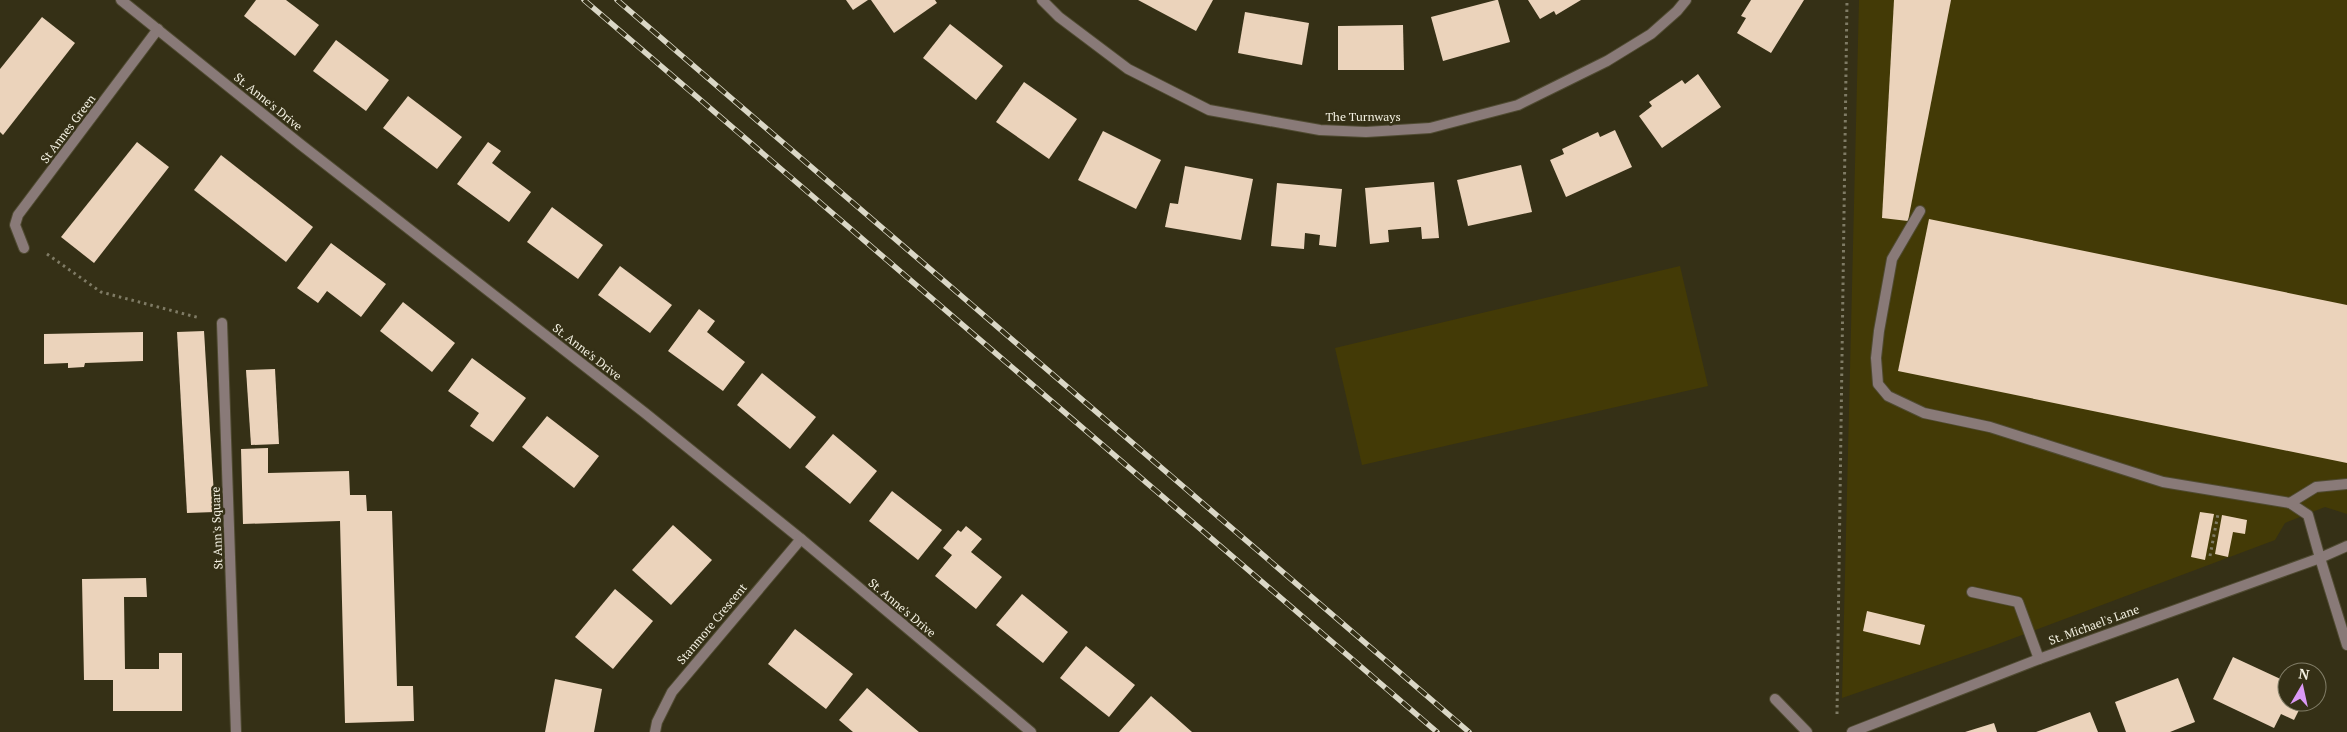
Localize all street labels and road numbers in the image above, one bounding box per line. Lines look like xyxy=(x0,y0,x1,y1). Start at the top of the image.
street label: St. Anne's Drive xyxy=(231,70,305,134)
street label: St Annes Green xyxy=(37,91,98,166)
street label: The Turnways xyxy=(1325,109,1401,124)
street label: St. Anne's Drive xyxy=(550,320,625,383)
street label: St Ann's Square xyxy=(208,486,225,570)
street label: St. Anne's Drive xyxy=(866,575,939,640)
street label: Stanmore Crescent xyxy=(673,580,750,667)
street label: St. Michael's Lane xyxy=(2046,601,2141,648)

